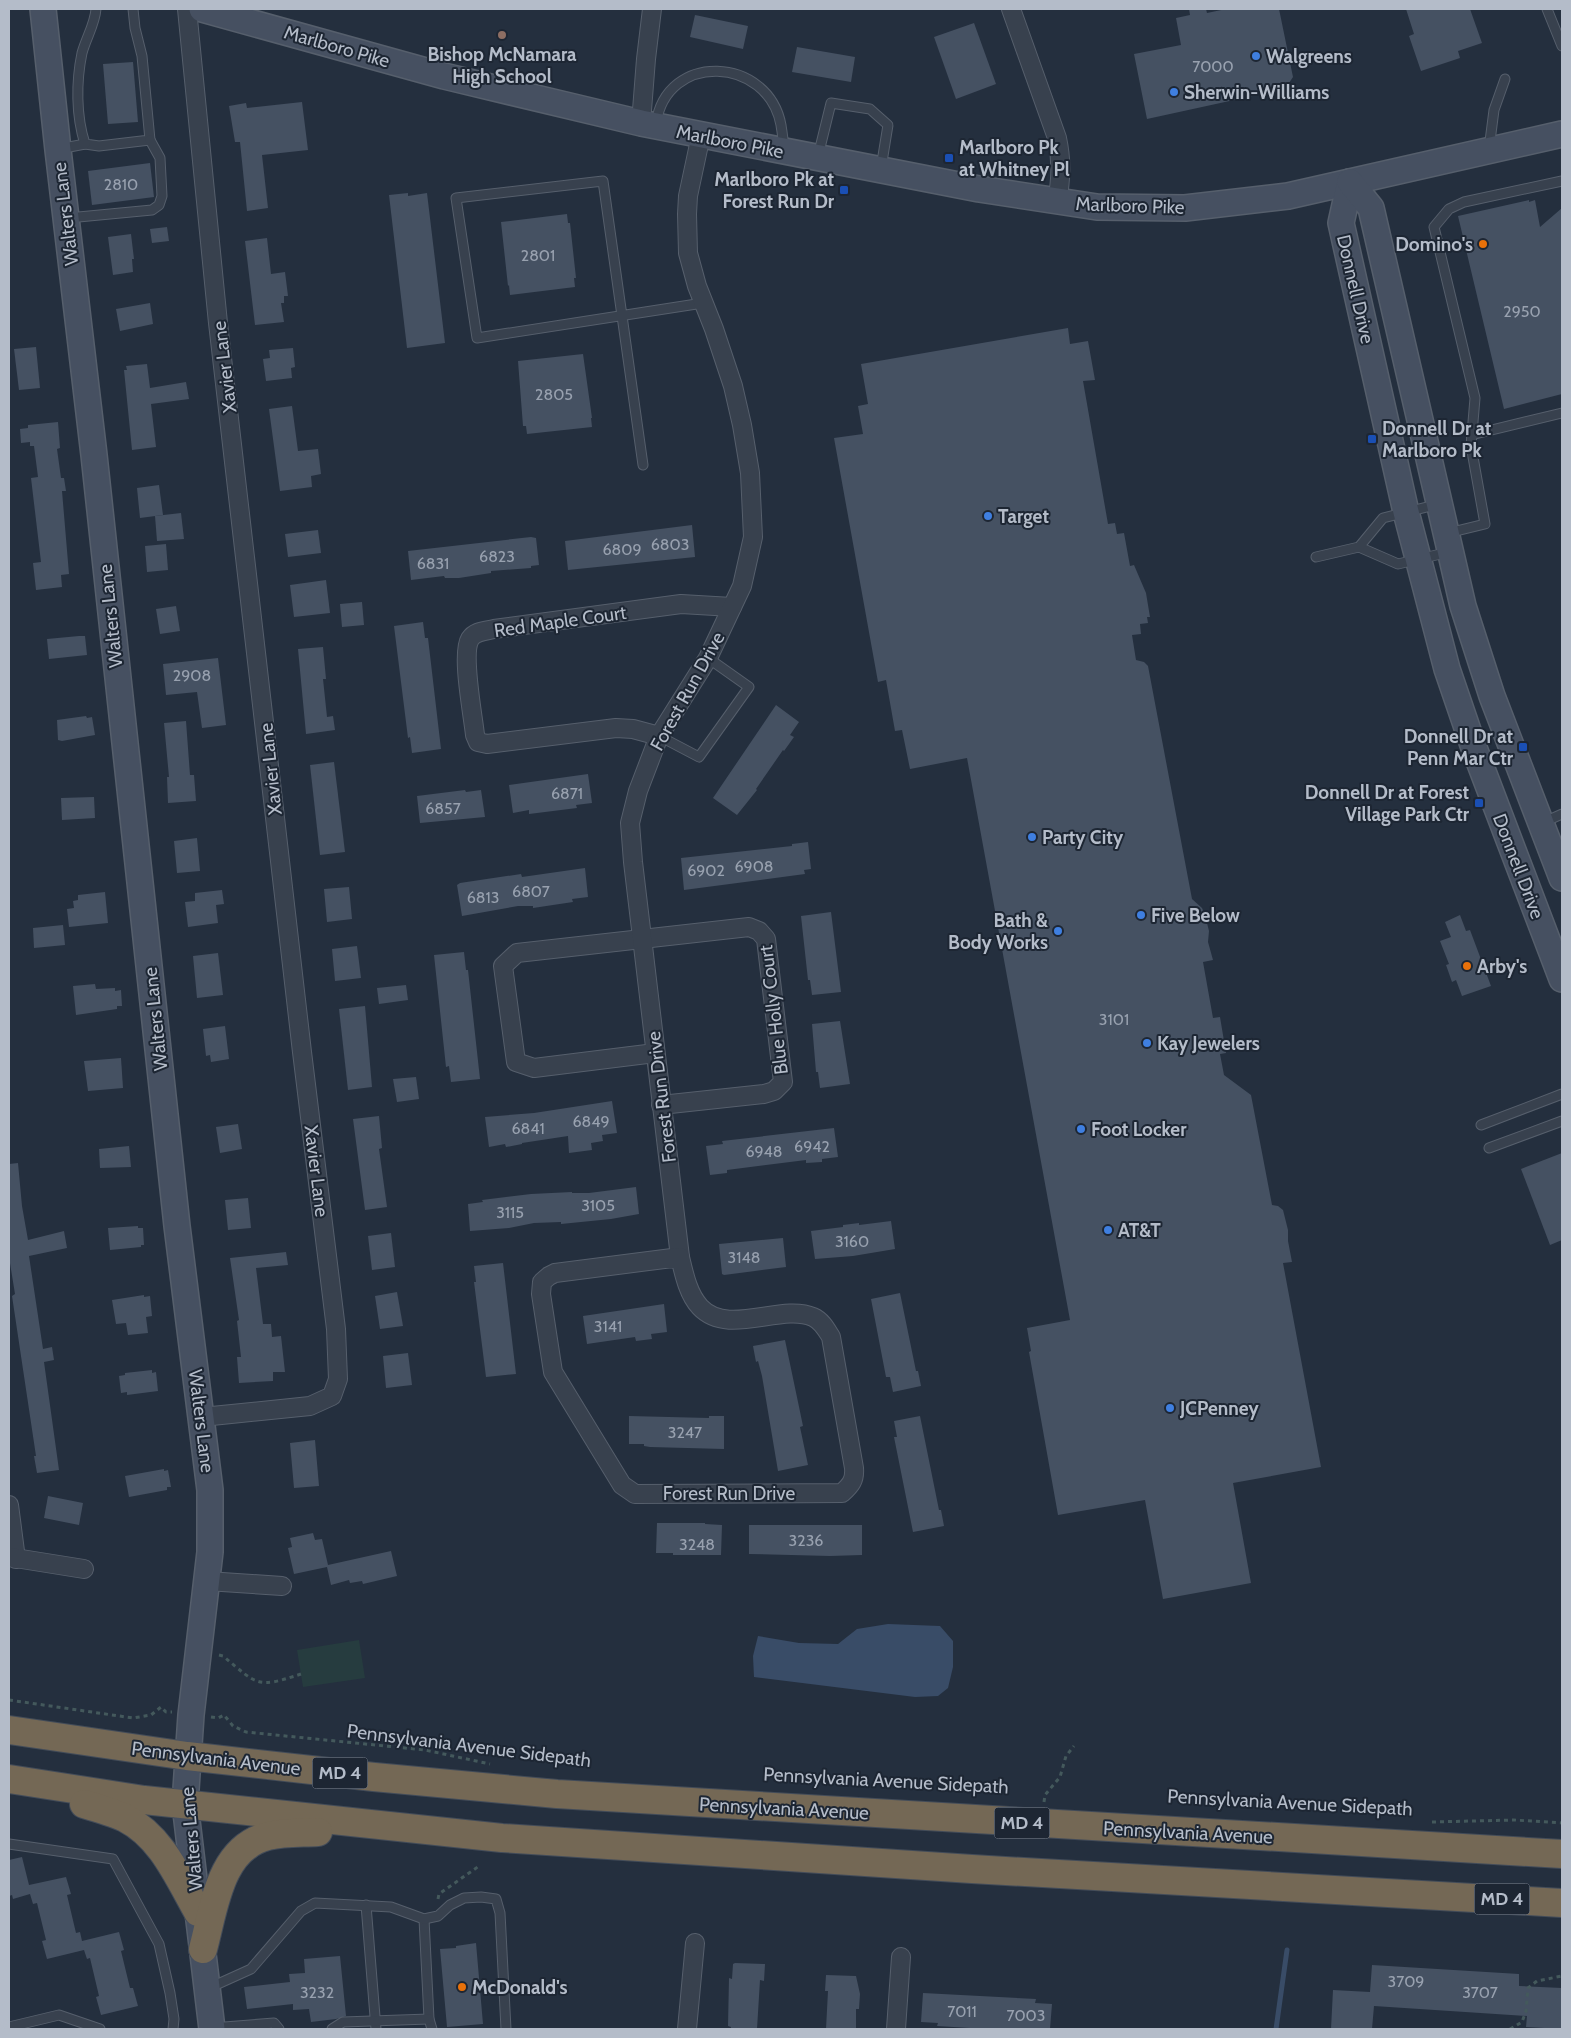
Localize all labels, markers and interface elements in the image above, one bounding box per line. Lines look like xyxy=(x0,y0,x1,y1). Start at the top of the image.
street label: Marlboro Pike xyxy=(281,20,393,73)
marker: Bishop McNamara High School xyxy=(496,29,508,41)
place label: Bishop McNamara High School xyxy=(427,43,577,88)
place label: Walgreens xyxy=(1266,45,1352,68)
marker: Walgreens xyxy=(1250,50,1262,62)
house number: 7000 xyxy=(1192,57,1234,76)
place label: Sherwin-Williams xyxy=(1184,81,1329,104)
marker: Sherwin-Williams xyxy=(1168,86,1180,98)
street label: Marlboro Pike xyxy=(674,120,786,163)
place label: Marlboro Pk at Whitney Pl xyxy=(959,136,1070,181)
marker: Marlboro Pk at Whitney Pl xyxy=(943,152,955,164)
street label: Walters Lane xyxy=(48,161,83,267)
place label: Marlboro Pk at Forest Run Dr xyxy=(714,168,835,213)
house number: 2810 xyxy=(104,175,138,194)
marker: Marlboro Pk at Forest Run Dr xyxy=(838,184,850,196)
street label: Marlboro Pike xyxy=(1075,192,1185,219)
street label: Donnell Drive xyxy=(1332,232,1379,346)
place label: Domino's xyxy=(1395,233,1473,256)
marker: Domino's xyxy=(1477,238,1489,250)
house number: 2801 xyxy=(521,246,555,265)
house number: 2950 xyxy=(1503,302,1541,321)
street label: Xavier Lane xyxy=(207,319,242,414)
house number: 2805 xyxy=(535,385,573,404)
place label: Donnell Dr at Marlboro Pk xyxy=(1382,417,1492,462)
marker: Donnell Dr at Marlboro Pk xyxy=(1366,433,1378,445)
place label: Target xyxy=(998,505,1049,528)
marker: Target xyxy=(982,510,994,522)
house number: 6803 xyxy=(651,535,689,554)
house number: 6809 xyxy=(602,540,642,559)
house number: 6823 xyxy=(479,547,515,566)
house number: 6831 xyxy=(417,554,449,573)
street label: Walters Lane xyxy=(94,563,127,669)
street label: Red Maple Court xyxy=(492,601,628,642)
street label: Forest Run Drive xyxy=(645,628,730,755)
house number: 2908 xyxy=(173,666,211,685)
street label: Xavier Lane xyxy=(254,722,287,816)
place label: Donnell Dr at Penn Mar Ctr xyxy=(1404,725,1514,770)
marker: Donnell Dr at Penn Mar Ctr xyxy=(1517,741,1529,753)
place label: Donnell Dr at Forest Village Park Ctr xyxy=(1305,781,1470,826)
house number: 6871 xyxy=(551,784,583,803)
marker: Donnell Dr at Forest Village Park Ctr xyxy=(1473,797,1485,809)
house number: 6857 xyxy=(425,799,461,818)
street label: Donnell Drive xyxy=(1488,810,1549,922)
place label: Party City xyxy=(1042,826,1124,849)
marker: Party City xyxy=(1026,831,1038,843)
house number: 6908 xyxy=(734,857,774,876)
house number: 6902 xyxy=(687,861,725,880)
house number: 6807 xyxy=(512,882,550,901)
house number: 6813 xyxy=(467,888,499,907)
place label: Five Below xyxy=(1151,904,1240,927)
place label: Bath & Body Works xyxy=(948,909,1048,954)
marker: Five Below xyxy=(1135,909,1147,921)
marker: Bath & Body Works xyxy=(1052,925,1064,937)
street label: Blue Holly Court xyxy=(754,943,793,1076)
place label: Arby's xyxy=(1477,955,1527,978)
marker: Arby's xyxy=(1461,960,1473,972)
street label: Walters Lane xyxy=(139,966,172,1072)
house number: 3101 xyxy=(1099,1010,1129,1029)
street label: Forest Run Drive xyxy=(642,1030,681,1164)
place label: Kay Jewelers xyxy=(1157,1032,1260,1055)
marker: Kay Jewelers xyxy=(1141,1037,1153,1049)
house number: 6849 xyxy=(572,1112,610,1131)
place label: Foot Locker xyxy=(1091,1118,1187,1141)
house number: 6841 xyxy=(511,1119,545,1138)
marker: Foot Locker xyxy=(1075,1123,1087,1135)
street label: Xavier Lane xyxy=(299,1124,334,1219)
house number: 6942 xyxy=(794,1137,830,1156)
house number: 6948 xyxy=(745,1142,783,1161)
house number: 3105 xyxy=(581,1196,615,1215)
house number: 3115 xyxy=(496,1203,524,1222)
place label: AT&T xyxy=(1118,1219,1161,1242)
marker: AT&T xyxy=(1102,1224,1114,1236)
house number: 3160 xyxy=(835,1232,869,1251)
house number: 3148 xyxy=(728,1248,760,1267)
house number: 3141 xyxy=(594,1317,622,1336)
street label: Walters Lane xyxy=(184,1368,219,1474)
place label: JCPenney xyxy=(1179,1397,1259,1420)
marker: JCPenney xyxy=(1164,1402,1176,1414)
house number: 3247 xyxy=(668,1423,702,1442)
street label: Forest Run Drive xyxy=(663,1482,795,1505)
house number: 3236 xyxy=(789,1531,823,1550)
house number: 3248 xyxy=(679,1535,715,1554)
street label: Pennsylvania Avenue Sidepath xyxy=(346,1719,592,1772)
street label: Pennsylvania Avenue xyxy=(130,1737,302,1780)
road number: MD 4 xyxy=(312,1758,368,1789)
street label: Pennsylvania Avenue Sidepath xyxy=(763,1763,1009,1798)
street label: Pennsylvania Avenue Sidepath xyxy=(1167,1785,1413,1820)
street label: Walters Lane xyxy=(175,1786,207,1892)
street label: Pennsylvania Avenue xyxy=(698,1793,870,1824)
road number: MD 4 xyxy=(994,1808,1050,1839)
street label: Pennsylvania Avenue xyxy=(1102,1817,1274,1848)
road number: MD 4 xyxy=(1474,1884,1530,1915)
house number: 3709 xyxy=(1388,1972,1424,1991)
place label: McDonald's xyxy=(472,1976,568,1999)
marker: McDonald's xyxy=(456,1981,468,1993)
house number: 3232 xyxy=(300,1983,334,2002)
house number: 3707 xyxy=(1462,1983,1498,2002)
house number: 7011 xyxy=(947,2002,977,2021)
house number: 7003 xyxy=(1007,2006,1045,2025)

